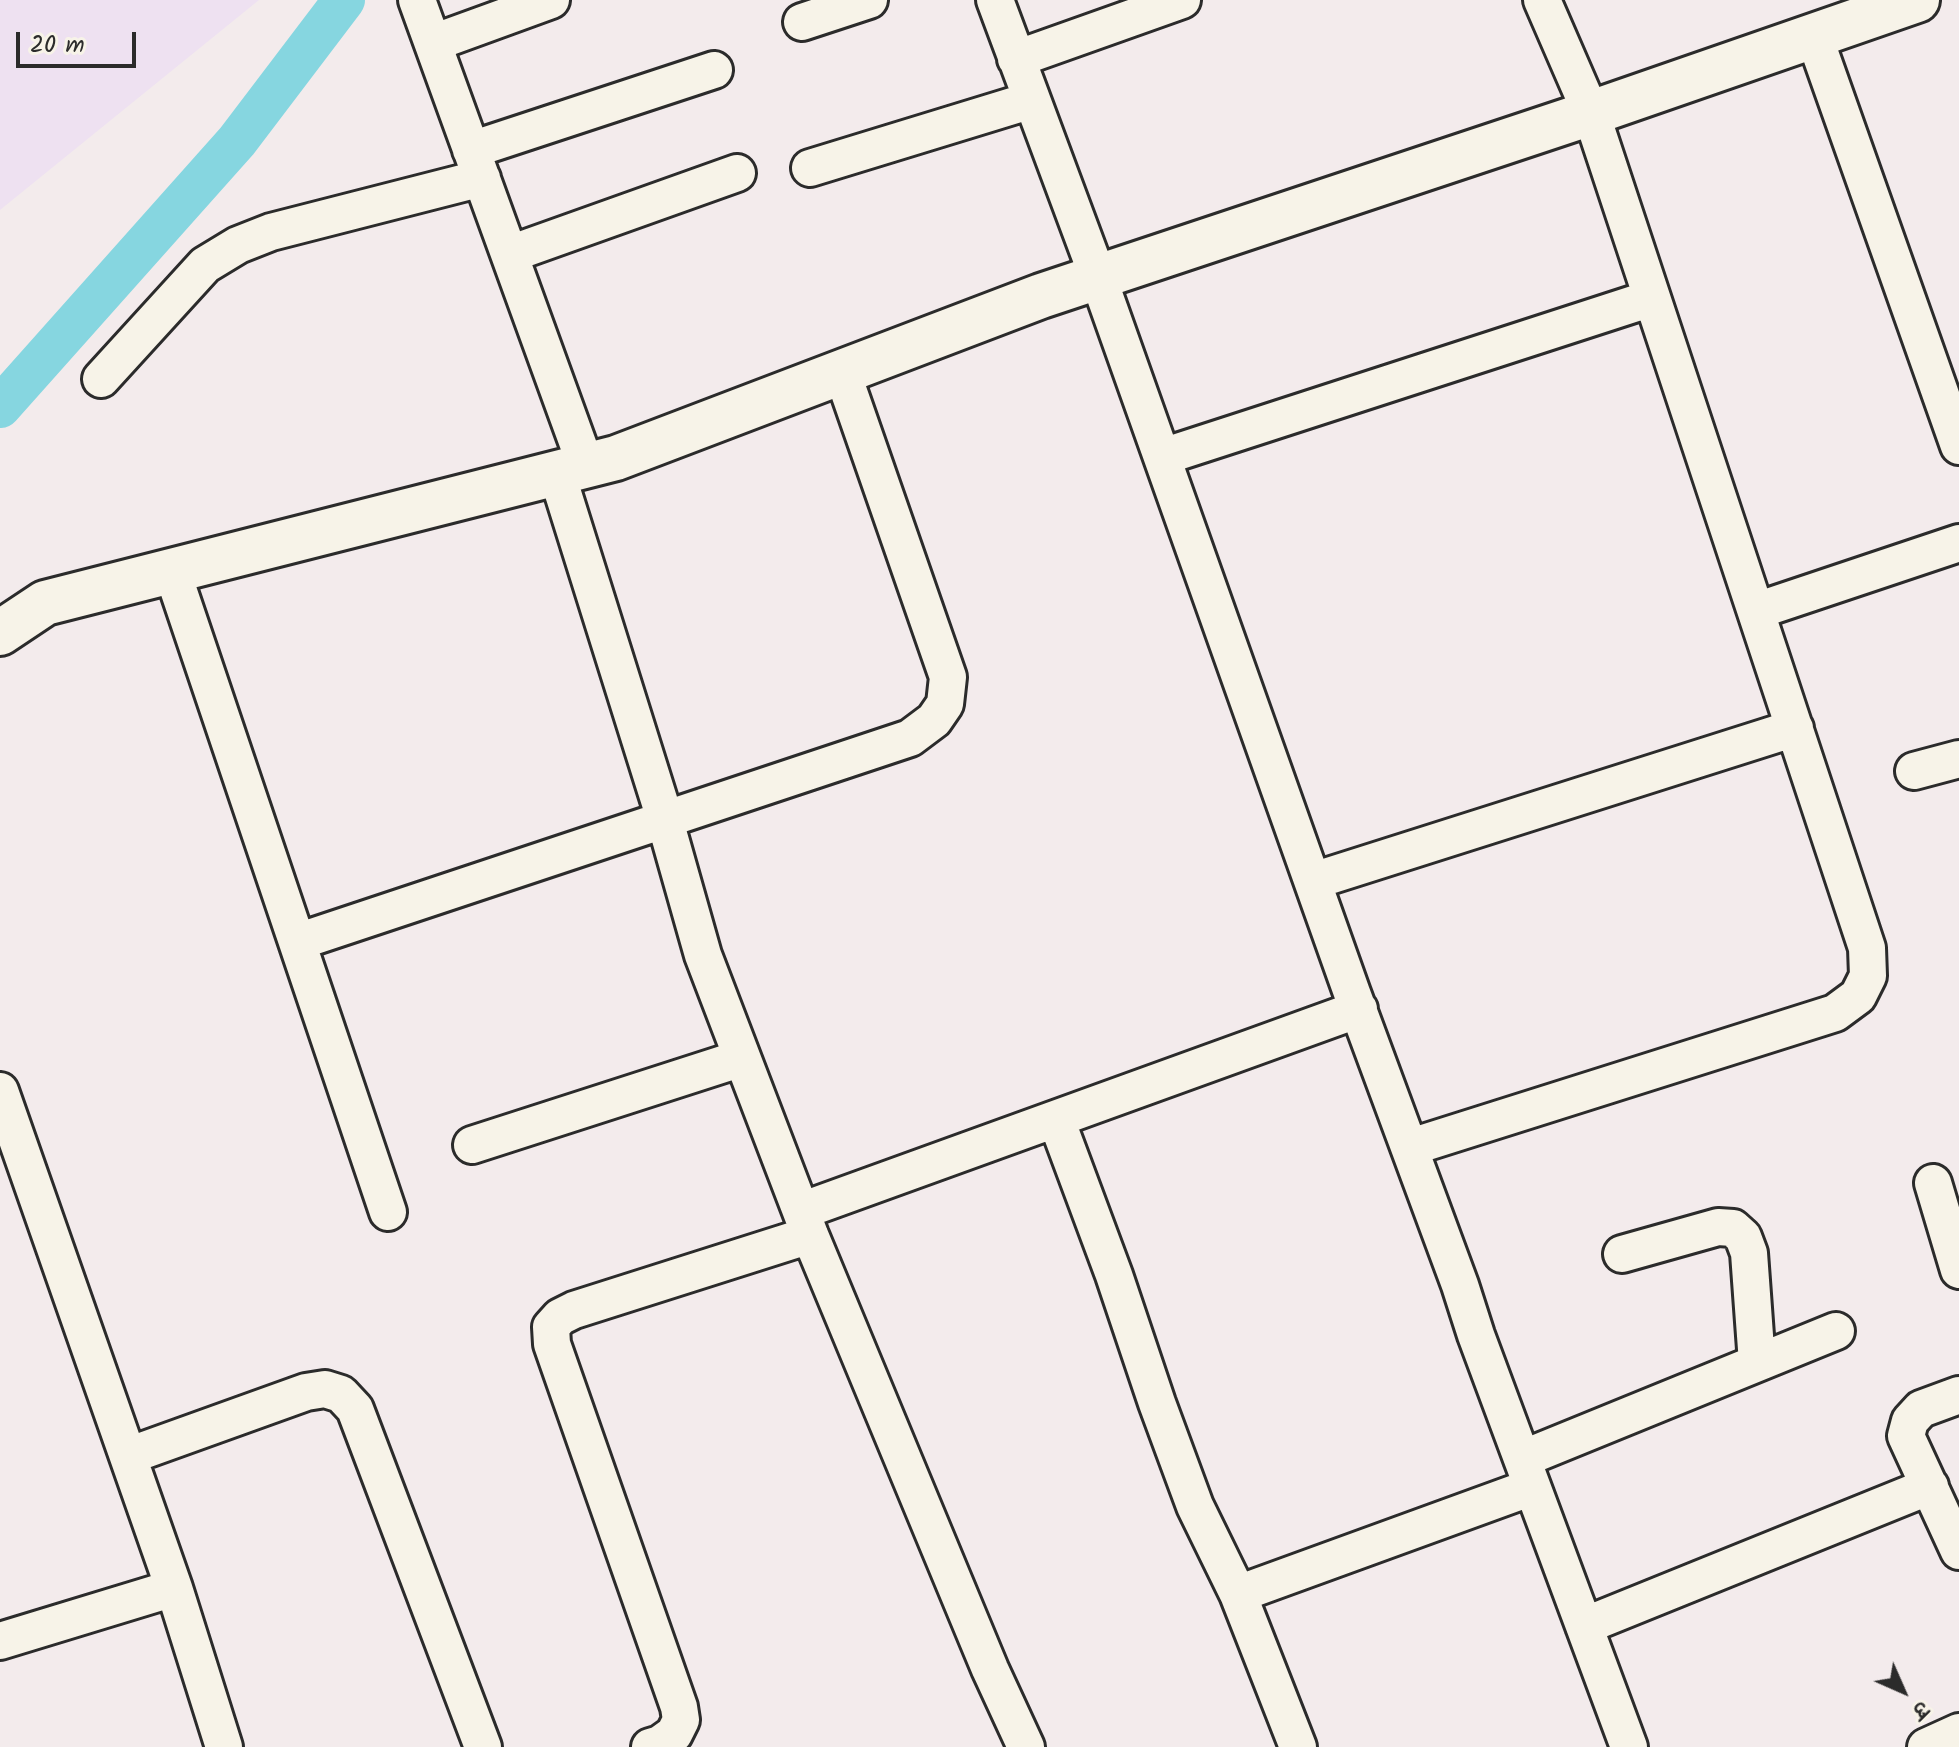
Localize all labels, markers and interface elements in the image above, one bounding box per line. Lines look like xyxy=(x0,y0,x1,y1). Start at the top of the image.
scale bar xyxy=(20,16,140,66)
text: 20 m xyxy=(30,26,85,65)
north arrow xyxy=(1863,1651,1943,1731)
text: उ xyxy=(1903,1691,1938,1726)

